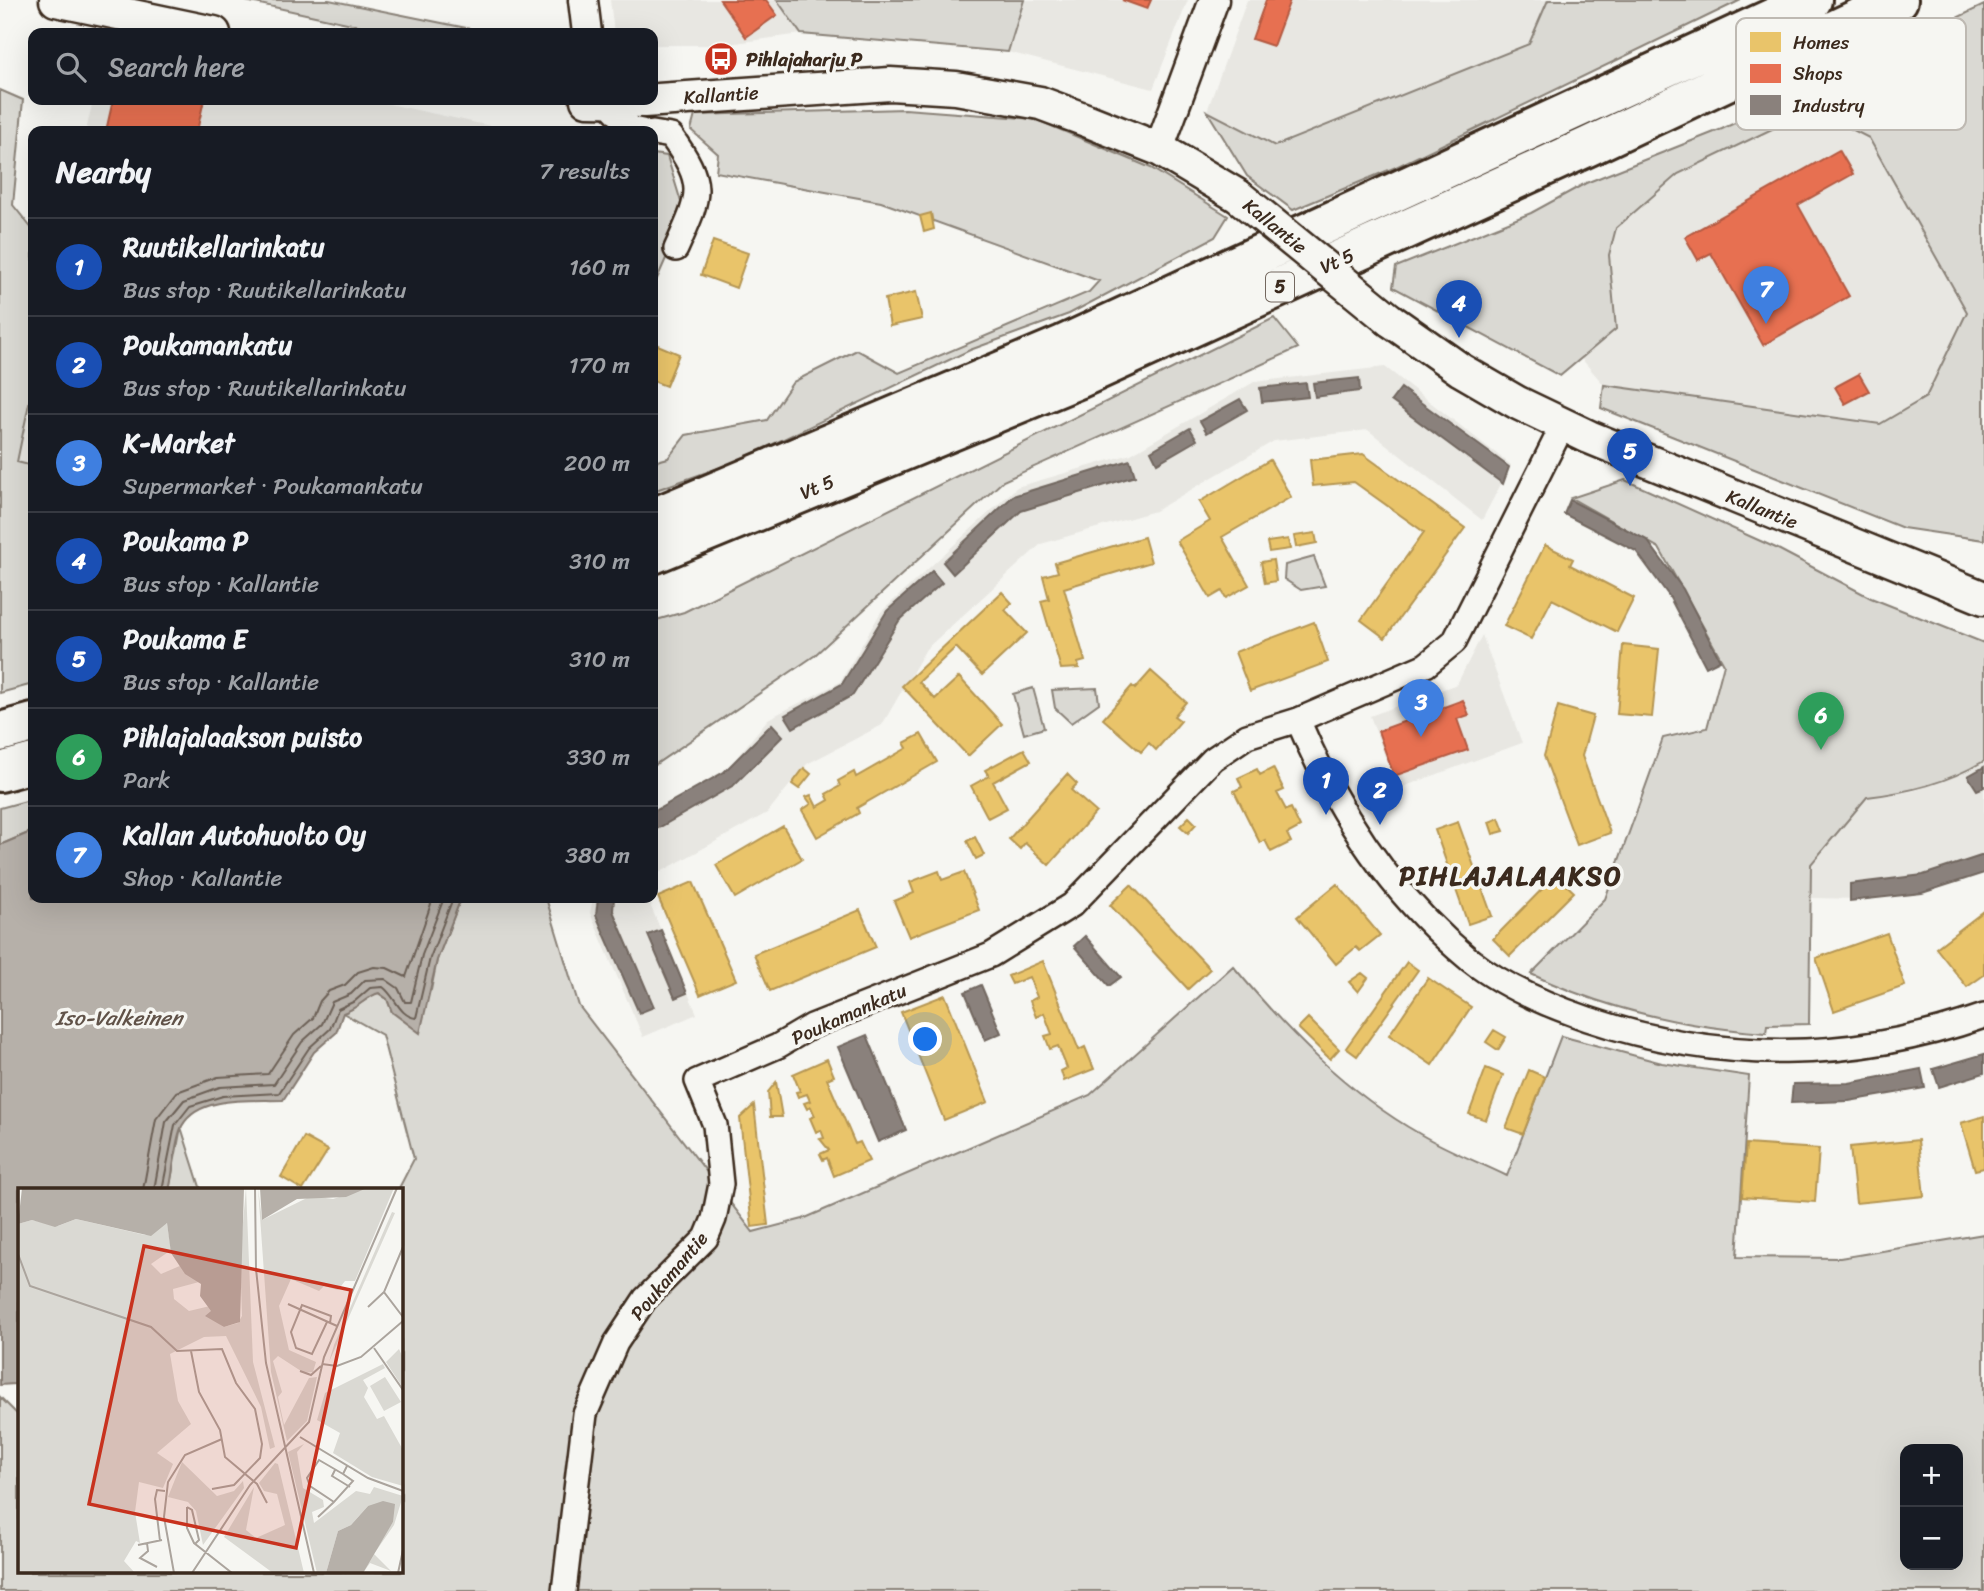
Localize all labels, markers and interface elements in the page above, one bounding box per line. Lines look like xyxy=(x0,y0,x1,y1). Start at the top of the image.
legend xyxy=(1736,18,1966,130)
text: Homes xyxy=(1793,26,1849,59)
search box xyxy=(28,28,658,105)
bus stop icon: Pihlajaharju P xyxy=(702,40,740,78)
place label: Pihlajaharju P xyxy=(746,43,863,76)
text: Search here xyxy=(108,44,245,90)
icon: search xyxy=(52,48,90,86)
text: Shops xyxy=(1793,57,1843,90)
street label: Kallantie xyxy=(682,76,760,114)
text: Industry xyxy=(1792,89,1865,122)
text: Nearby xyxy=(56,145,151,199)
text: 7 results xyxy=(540,151,630,192)
street label: Kallantie xyxy=(1235,190,1315,263)
text: Ruutikellarinkatu xyxy=(123,224,324,270)
street label: Vt 5 xyxy=(1314,239,1360,283)
text: 1 xyxy=(74,247,84,288)
text: 160 m xyxy=(569,247,630,288)
pin: 7 xyxy=(1743,266,1789,324)
text: Bus stop · Ruutikellarinkatu xyxy=(123,270,406,311)
road number: 5 xyxy=(1266,272,1294,302)
pin: 4 xyxy=(1436,280,1482,338)
text: Poukamankatu xyxy=(123,322,292,368)
text: 2 xyxy=(72,345,86,386)
text: 170 m xyxy=(569,345,630,386)
text: Bus stop · Ruutikellarinkatu xyxy=(123,368,406,409)
text: K-Market xyxy=(123,420,234,466)
pin: 5 xyxy=(1607,428,1653,486)
text: 3 xyxy=(73,443,85,484)
text: 200 m xyxy=(564,443,630,484)
street label: Vt 5 xyxy=(794,465,840,509)
text: Supermarket · Poukamankatu xyxy=(123,466,423,507)
street label: Kallantie xyxy=(1721,480,1803,538)
text: Poukama P xyxy=(123,518,248,564)
text: 4 xyxy=(72,541,86,582)
text: 310 m xyxy=(569,541,630,582)
text: Bus stop · Kallantie xyxy=(123,564,319,605)
text: Poukama E xyxy=(123,616,247,662)
text: 5 xyxy=(72,639,86,680)
text: 310 m xyxy=(569,639,630,680)
text: Bus stop · Kallantie xyxy=(123,662,319,703)
pin: 3 xyxy=(1398,679,1444,737)
pin: 6 xyxy=(1798,692,1844,750)
text: Pihlajalaakson puisto xyxy=(123,714,362,760)
text: 6 xyxy=(72,737,86,778)
text: 330 m xyxy=(567,737,630,778)
pin: 1 xyxy=(1303,757,1349,815)
text: Park xyxy=(123,760,170,801)
pin: 2 xyxy=(1357,767,1403,825)
text: Kallan Autohuolto Oy xyxy=(123,812,366,858)
text: 7 xyxy=(72,835,86,876)
text: 380 m xyxy=(565,835,630,876)
district label: PIHLAJALAAKSO xyxy=(1399,853,1623,899)
text: Shop · Kallantie xyxy=(123,858,282,899)
street label: Poukamankatu xyxy=(786,974,912,1054)
water label: Iso-Valkeinen xyxy=(55,999,185,1037)
your location xyxy=(908,1022,942,1056)
inset map xyxy=(18,1188,402,1574)
street label: Poukamantie xyxy=(622,1224,716,1328)
map controls xyxy=(1900,1444,1963,1570)
button: + xyxy=(1900,1444,1963,1507)
button: − xyxy=(1900,1507,1963,1570)

